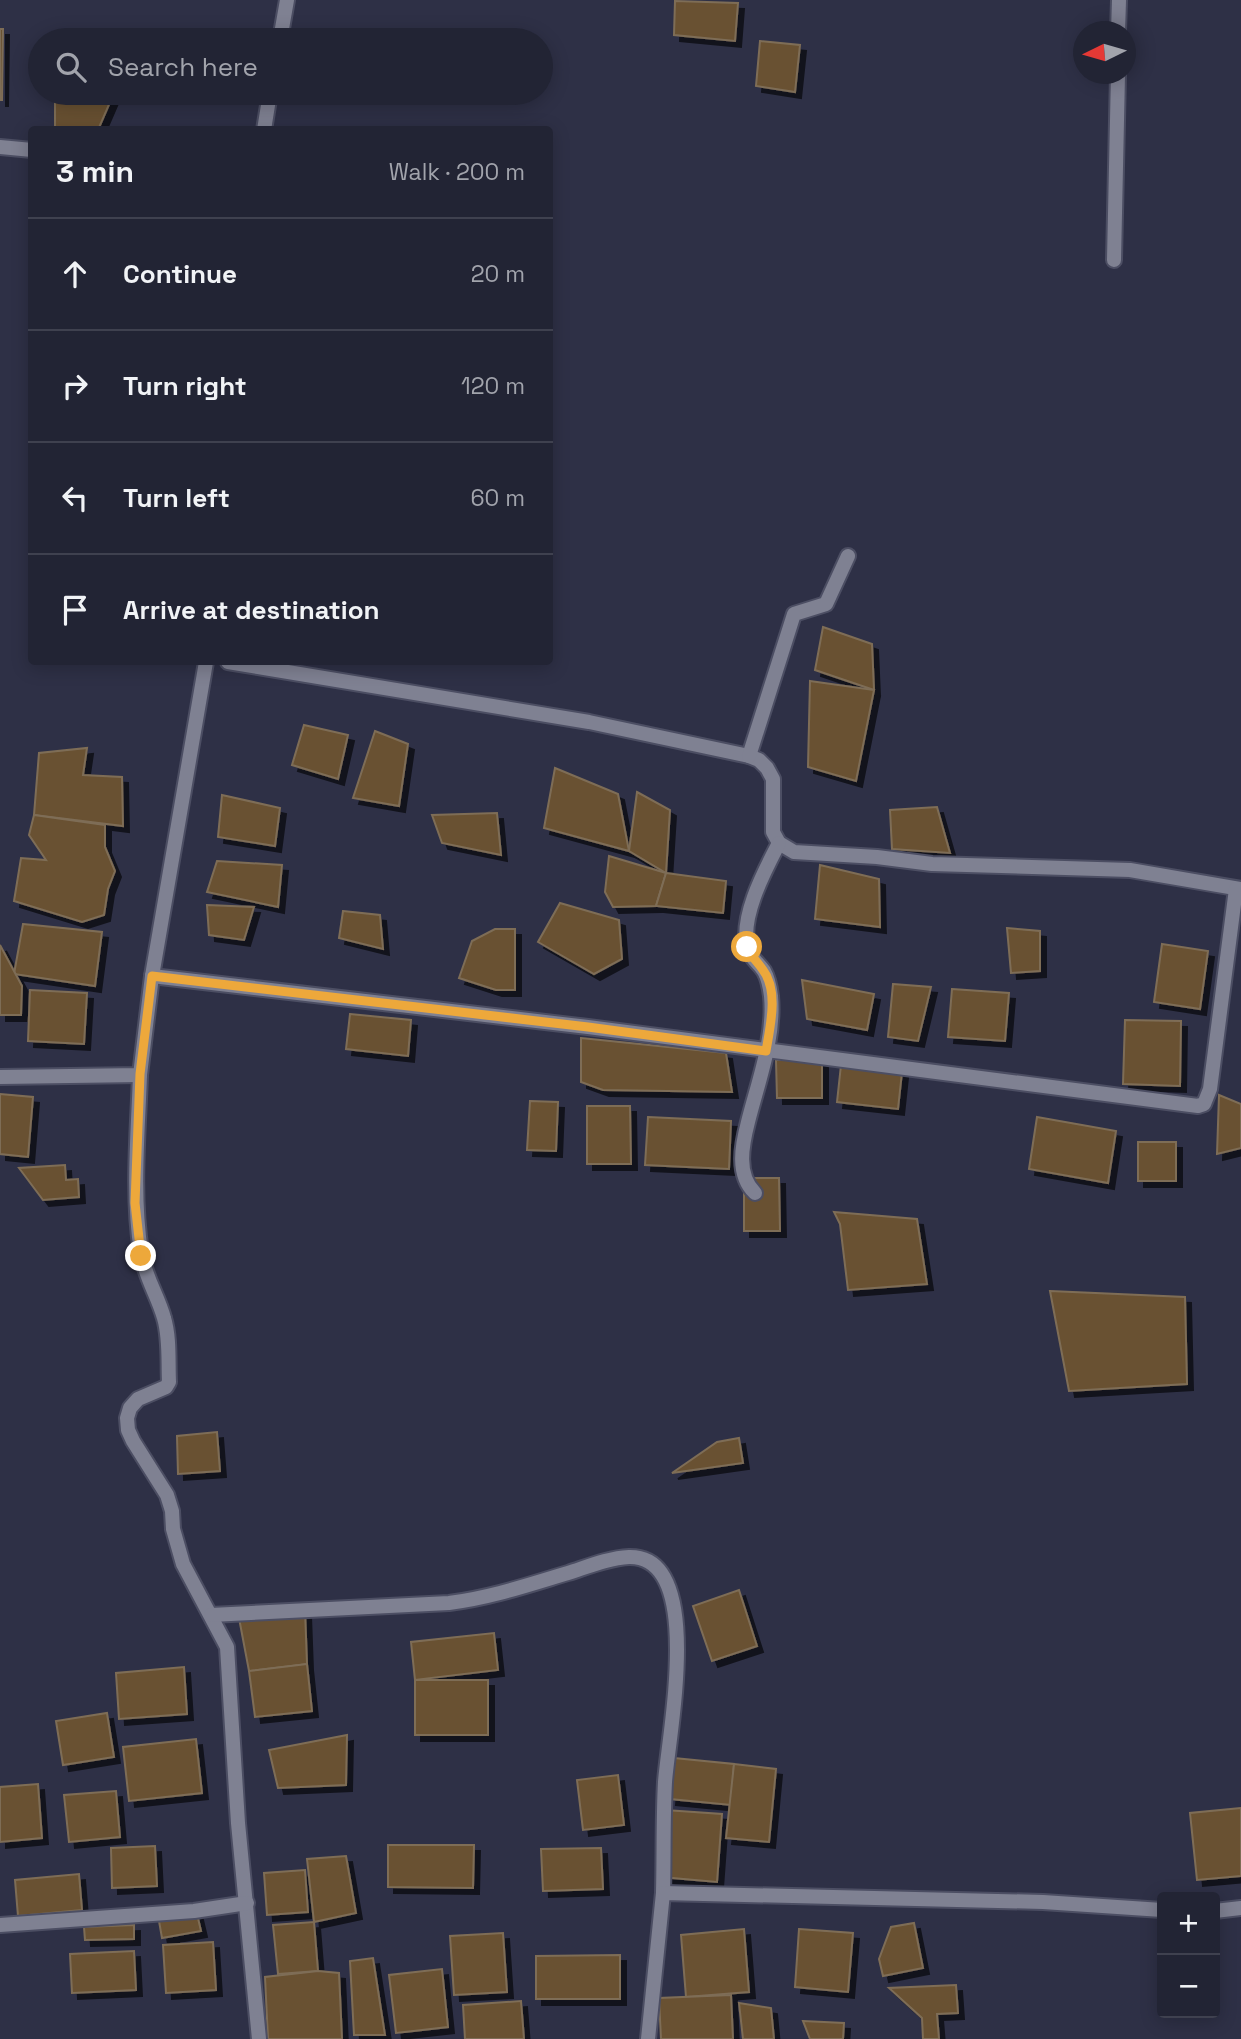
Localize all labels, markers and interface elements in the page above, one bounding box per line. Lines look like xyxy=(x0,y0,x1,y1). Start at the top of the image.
north arrow xyxy=(1073,21,1136,84)
search box xyxy=(28,28,553,105)
icon: search xyxy=(52,48,90,86)
text: Search here xyxy=(108,50,258,84)
text: 3 min xyxy=(56,152,134,191)
text: Walk · 200 m xyxy=(389,157,525,187)
icon: ahead xyxy=(56,255,94,293)
text: Continue xyxy=(123,257,237,291)
text: 20 m xyxy=(471,259,525,289)
icon: right xyxy=(56,367,94,405)
text: Turn right xyxy=(123,369,247,403)
text: 120 m xyxy=(461,371,525,401)
icon: left xyxy=(56,479,94,517)
text: Turn left xyxy=(123,481,230,515)
text: 60 m xyxy=(470,483,525,513)
icon: arrive xyxy=(56,591,94,629)
text: Arrive at destination xyxy=(123,593,380,627)
route start xyxy=(731,931,762,962)
route end xyxy=(125,1240,156,1271)
map controls xyxy=(1157,1892,1220,2018)
button: + xyxy=(1157,1892,1220,1955)
button: − xyxy=(1157,1955,1220,2018)

